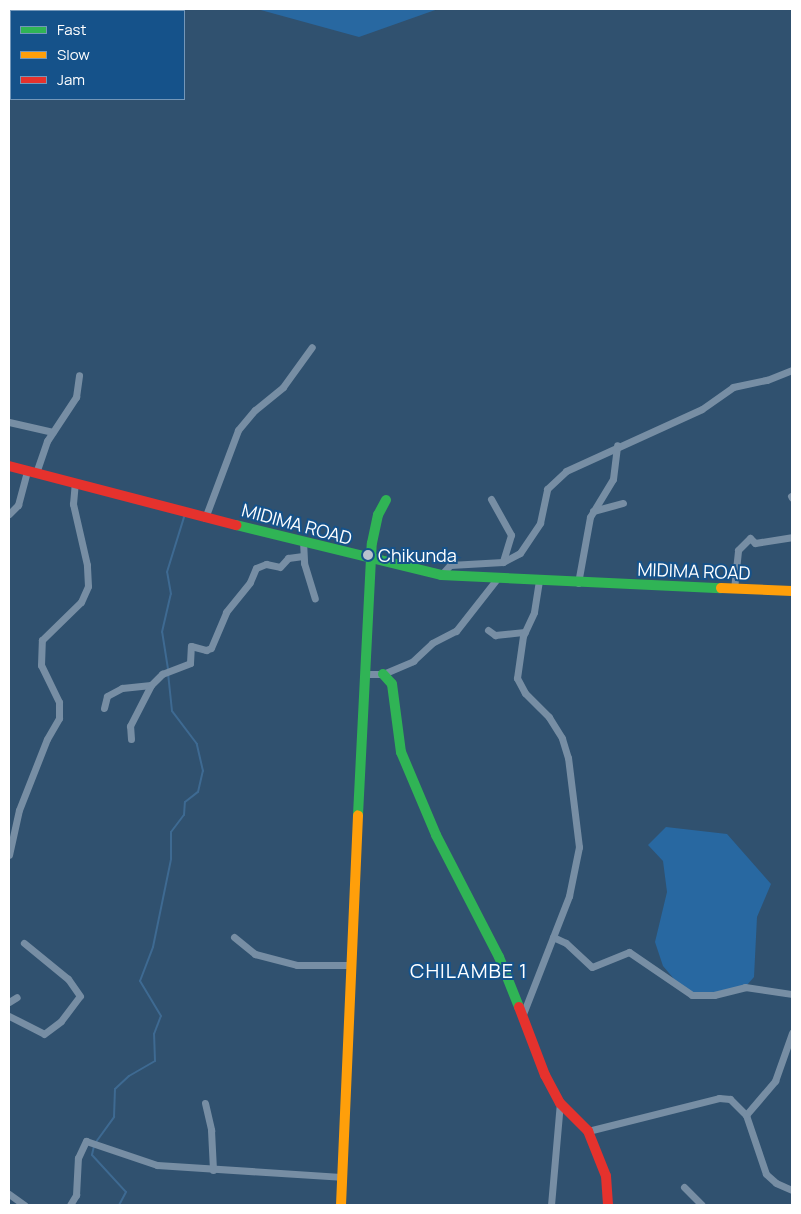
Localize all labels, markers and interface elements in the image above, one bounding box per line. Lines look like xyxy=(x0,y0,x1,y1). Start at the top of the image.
legend xyxy=(10,10,185,100)
text: Fast xyxy=(57,19,86,40)
text: Slow xyxy=(57,44,90,65)
text: Jam xyxy=(57,69,85,90)
street label: MIDIMA ROAD xyxy=(240,499,354,549)
place label: Chikunda xyxy=(378,544,457,566)
marker: Chikunda xyxy=(362,549,374,561)
street label: MIDIMA ROAD xyxy=(637,558,751,584)
district label: CHILAMBE 1 xyxy=(409,958,529,982)

